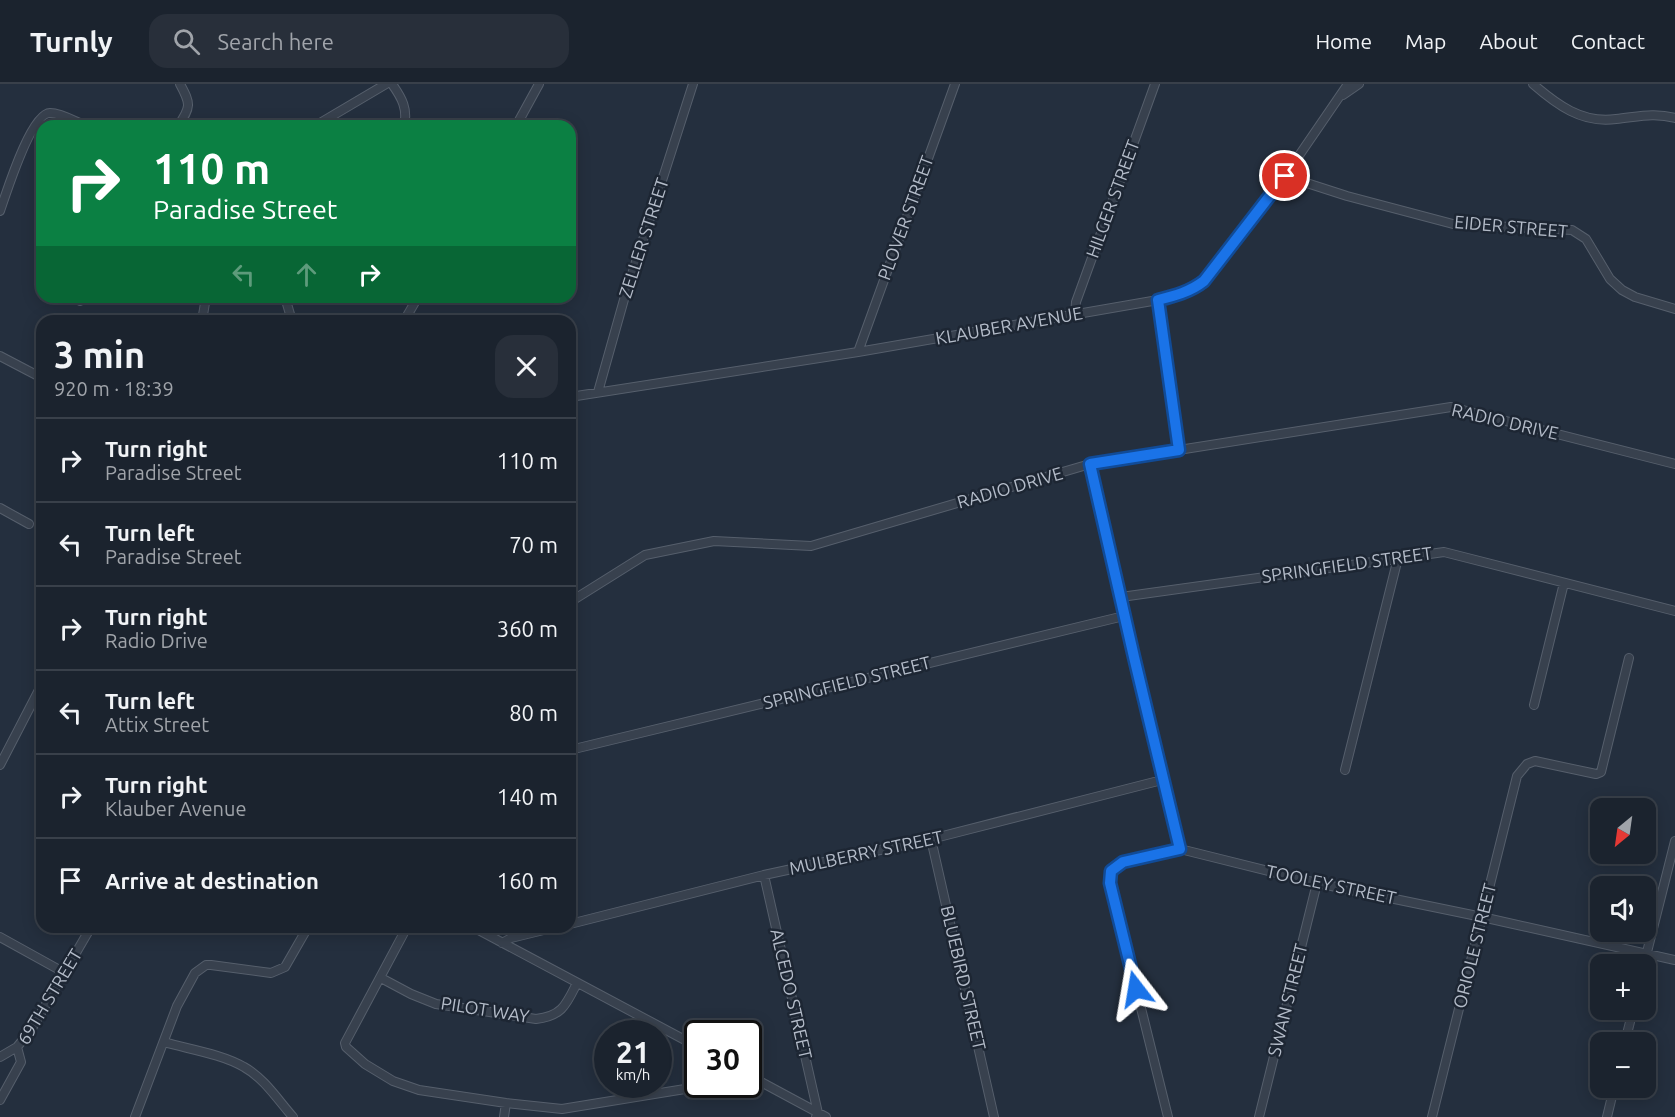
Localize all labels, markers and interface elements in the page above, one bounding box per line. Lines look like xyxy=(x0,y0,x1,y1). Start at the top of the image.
search box xyxy=(149,14,569,68)
icon: search xyxy=(170,25,203,58)
text: Turnly xyxy=(30,26,113,57)
text: Search here xyxy=(218,29,334,54)
text: Home xyxy=(1315,29,1372,53)
text: Map xyxy=(1405,29,1446,53)
text: About xyxy=(1479,29,1538,53)
text: Contact xyxy=(1571,29,1645,53)
street label: HILGER STREET xyxy=(1081,137,1143,260)
icon: right xyxy=(54,144,132,222)
text: 110 m xyxy=(153,145,270,192)
pin xyxy=(1259,150,1310,201)
street label: PLOVER STREET xyxy=(873,153,937,283)
icon: arrive xyxy=(1268,159,1301,192)
street label: ZELLER STREET xyxy=(614,175,672,300)
text: Paradise Street xyxy=(153,194,337,224)
street label: EIDER STREET xyxy=(1454,211,1569,241)
icon: left xyxy=(227,258,260,291)
icon: ahead xyxy=(290,258,323,291)
icon: right xyxy=(353,258,386,291)
street label: KLAUBER AVENUE xyxy=(934,302,1084,348)
text: 3 min xyxy=(54,334,145,375)
button: close xyxy=(495,335,558,398)
text: 920 m · 18:39 xyxy=(54,377,174,400)
street label: RADIO DRIVE xyxy=(1450,399,1561,443)
text: Turn right xyxy=(105,436,207,461)
icon: right xyxy=(54,444,87,477)
text: 110 m xyxy=(497,448,558,473)
text: Paradise Street xyxy=(105,461,242,484)
street label: RADIO DRIVE xyxy=(955,462,1065,512)
text: Turn left xyxy=(105,520,195,545)
icon: left xyxy=(54,528,87,561)
text: 70 m xyxy=(509,532,558,557)
street label: SPRINGFIELD STREET xyxy=(1260,542,1433,586)
text: Paradise Street xyxy=(105,545,242,568)
text: Turn right xyxy=(105,604,207,629)
icon: right xyxy=(54,612,87,645)
text: 360 m xyxy=(497,616,558,641)
text: Radio Drive xyxy=(105,629,208,652)
street label: SPRINGFIELD STREET xyxy=(761,652,933,713)
text: Turn left xyxy=(105,688,195,713)
icon: left xyxy=(54,696,87,729)
text: 80 m xyxy=(509,700,558,725)
text: Attix Street xyxy=(105,713,209,736)
text: Turn right xyxy=(105,772,207,797)
icon: right xyxy=(54,780,87,813)
text: 140 m xyxy=(497,784,558,809)
text: Klauber Avenue xyxy=(105,797,246,820)
north arrow xyxy=(1590,798,1656,864)
map controls xyxy=(1590,798,1656,1098)
street label: MULBERRY STREET xyxy=(787,826,944,878)
street label: TOOLEY STREET xyxy=(1264,860,1398,908)
icon: arrive xyxy=(54,864,87,897)
text: Arrive at destination xyxy=(105,868,319,893)
text: 160 m xyxy=(497,868,558,893)
button: sound xyxy=(1590,876,1656,942)
street label: ORIOLE STREET xyxy=(1449,881,1499,1010)
street label: BLUEBIRD STREET xyxy=(938,904,990,1052)
street label: ALCEDO STREET xyxy=(767,927,817,1061)
street label: SWAN STREET xyxy=(1263,941,1311,1058)
street label: 69TH STREET xyxy=(13,945,85,1048)
button: + xyxy=(1590,954,1656,1020)
position arrow xyxy=(1104,957,1168,1021)
street label: PILOT WAY xyxy=(440,992,531,1026)
speed limit sign: 30 xyxy=(684,1020,762,1098)
button: − xyxy=(1590,1032,1656,1098)
text: 21 xyxy=(616,1035,650,1069)
text: km/h xyxy=(616,1066,650,1083)

